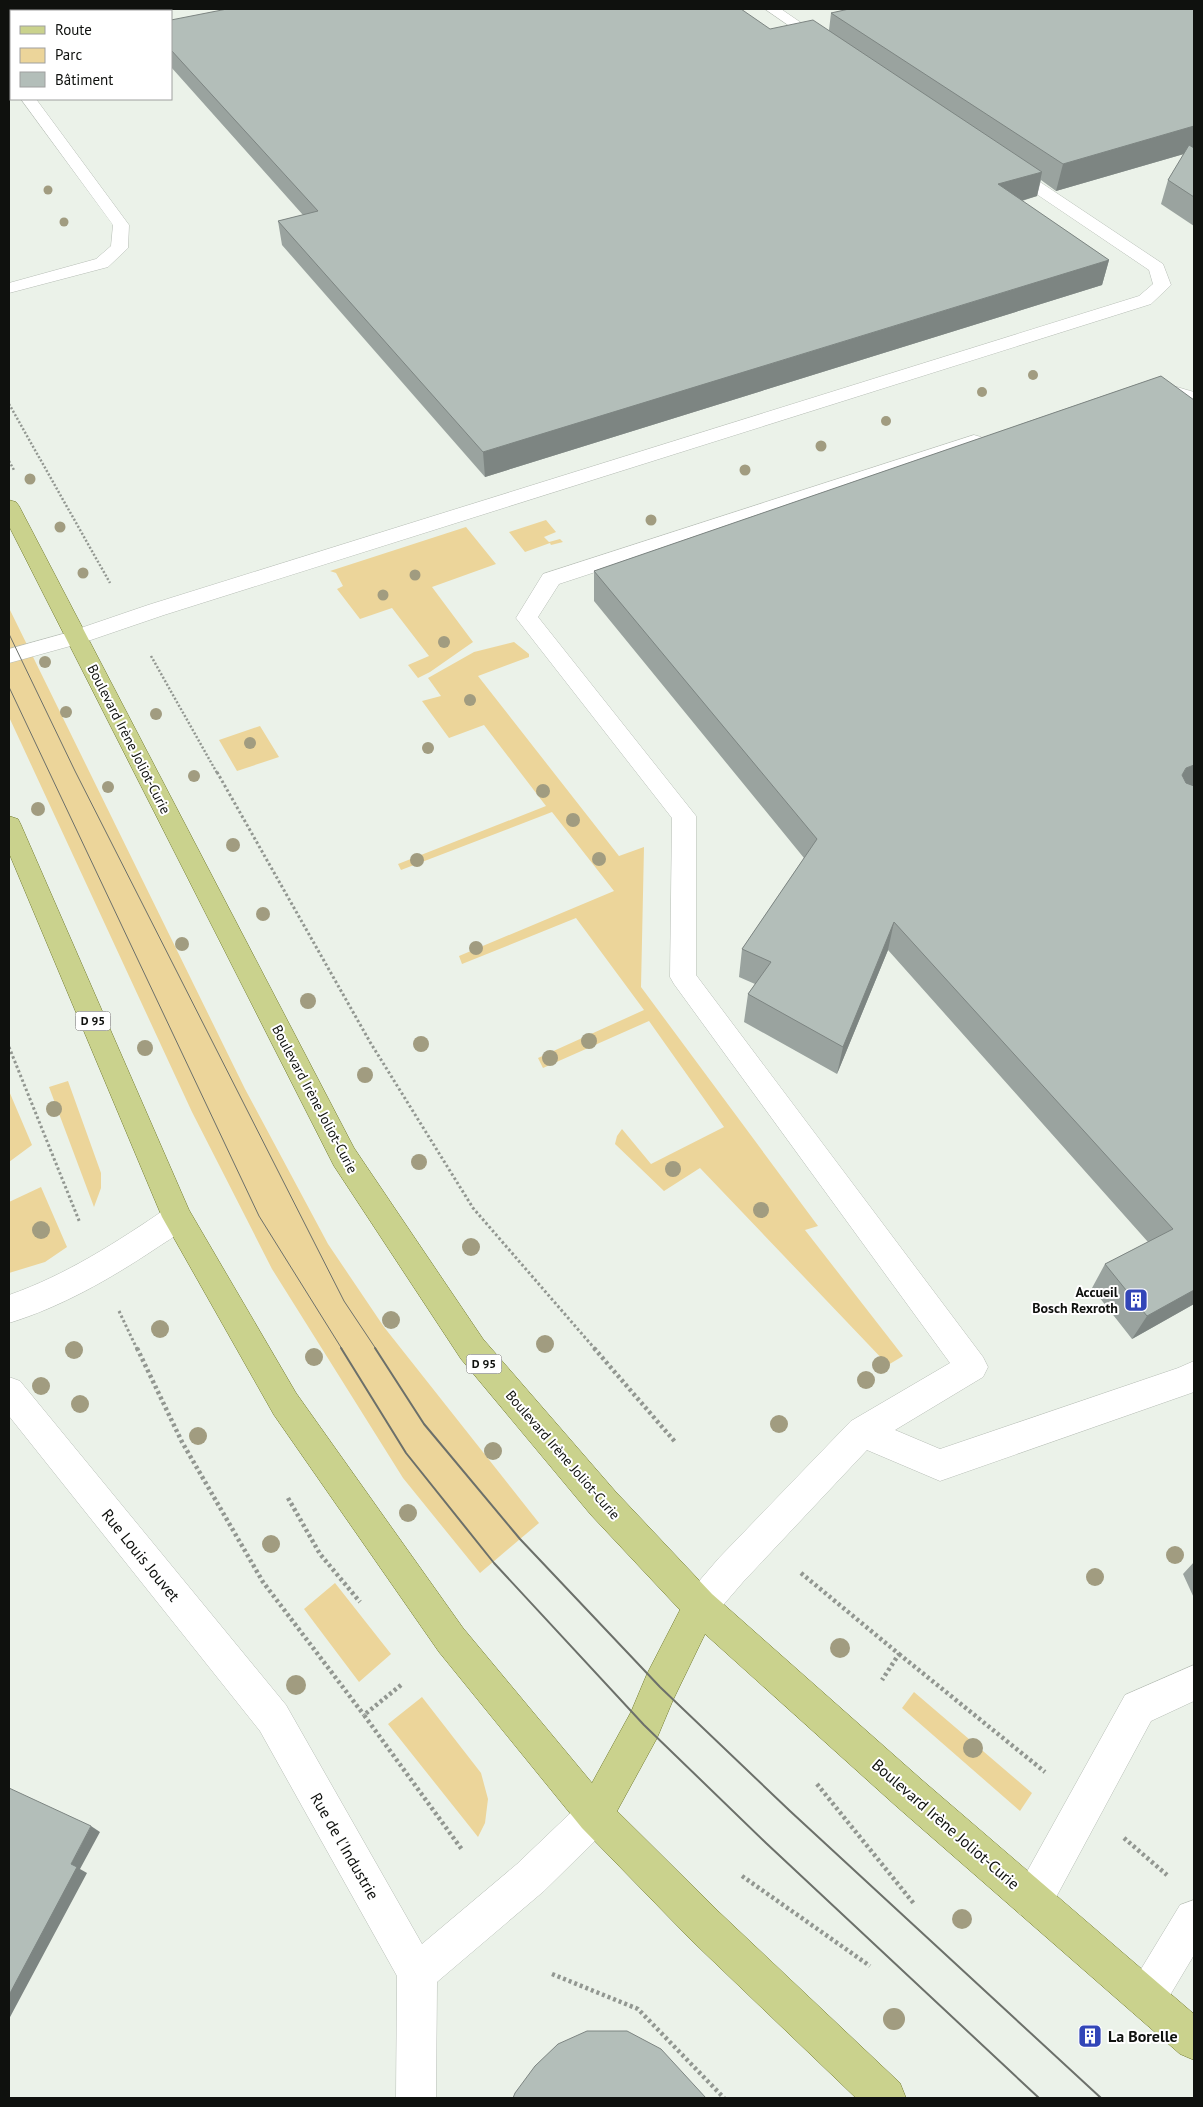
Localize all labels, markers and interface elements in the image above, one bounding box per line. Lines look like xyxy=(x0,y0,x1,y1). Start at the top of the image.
legend xyxy=(10,10,172,100)
text: Route xyxy=(55,20,92,39)
text: Parc xyxy=(55,45,82,64)
text: Bâtiment xyxy=(55,70,113,89)
street label: Boulevard Irène Joliot-Curie xyxy=(83,661,175,817)
road number: D 95 xyxy=(76,1011,110,1030)
street label: Boulevard Irène Joliot-Curie xyxy=(268,1022,362,1176)
place label: Accueil Bosch Rexroth xyxy=(1032,1283,1119,1317)
building icon: Accueil Bosch Rexroth xyxy=(1123,1287,1149,1313)
road number: D 95 xyxy=(466,1355,502,1374)
street label: Boulevard Irène Joliot-Curie xyxy=(502,1387,624,1523)
street label: Rue Louis Jouvet xyxy=(98,1505,185,1606)
street label: Boulevard Irène Joliot-Curie xyxy=(868,1754,1024,1894)
street label: Rue de l'Industrie xyxy=(306,1789,384,1903)
building icon: La Borelle xyxy=(1077,2023,1103,2049)
place label: La Borelle xyxy=(1108,2026,1178,2046)

